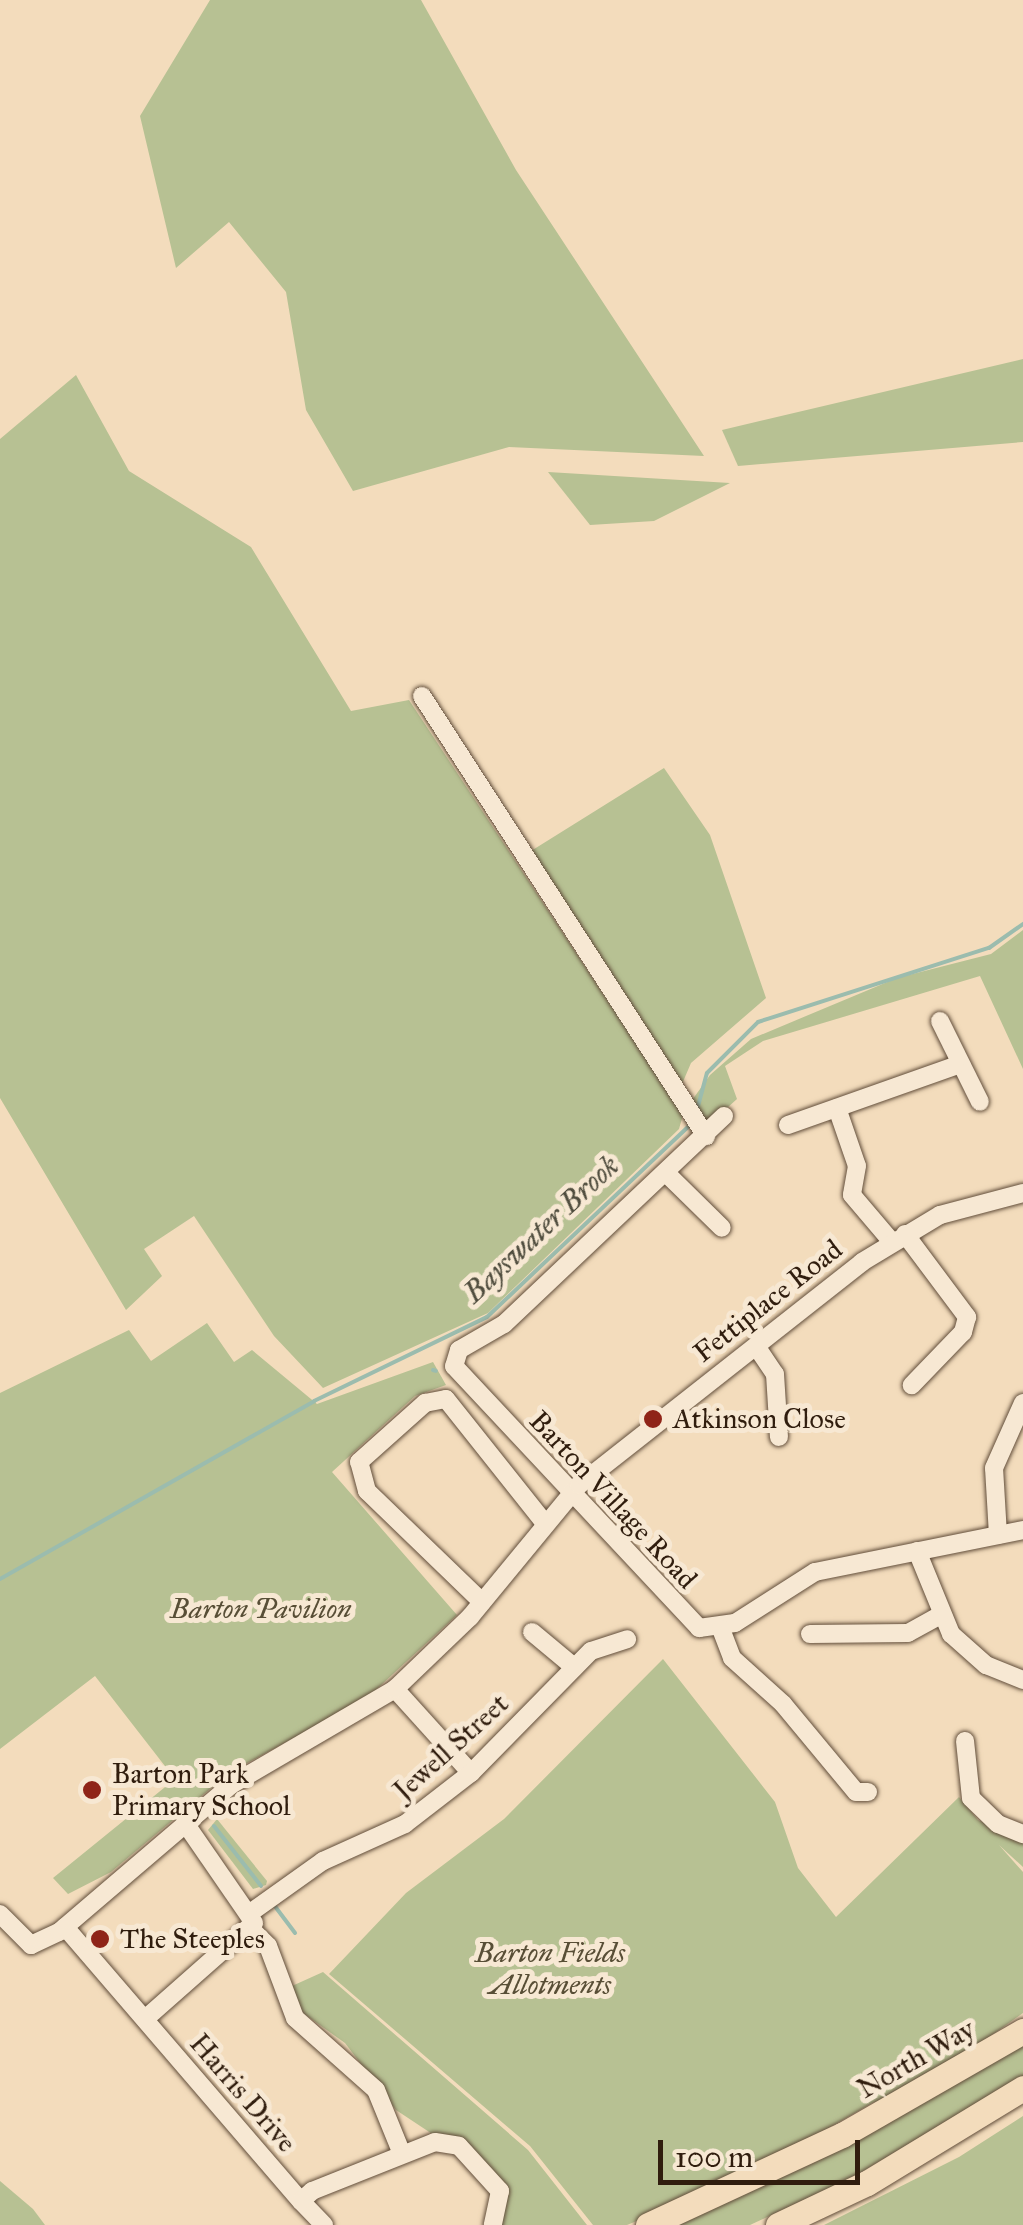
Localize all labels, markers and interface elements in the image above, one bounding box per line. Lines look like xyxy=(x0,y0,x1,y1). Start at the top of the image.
water label: Bayswater Brook xyxy=(456,1148,626,1310)
street label: Fettiplace Road xyxy=(687,1233,849,1369)
place label: Atkinson Close xyxy=(673,1402,846,1436)
street label: Barton Village Road xyxy=(522,1404,704,1596)
marker: Atkinson Close xyxy=(642,1408,664,1430)
park label: Barton Pavilion xyxy=(170,1592,352,1626)
street label: Jewell Street xyxy=(387,1687,515,1807)
place label: Barton Park Primary School xyxy=(112,1757,291,1823)
marker: Barton Park Primary School xyxy=(81,1779,103,1801)
place label: The Steeples xyxy=(120,1922,265,1956)
marker: The Steeples xyxy=(89,1928,111,1950)
park label: Barton Fields Allotments xyxy=(475,1936,625,2002)
street label: North Way xyxy=(852,2012,980,2106)
street label: Harris Drive xyxy=(183,2027,303,2159)
scale bar xyxy=(663,2120,866,2182)
text: 100 m xyxy=(675,2139,753,2175)

